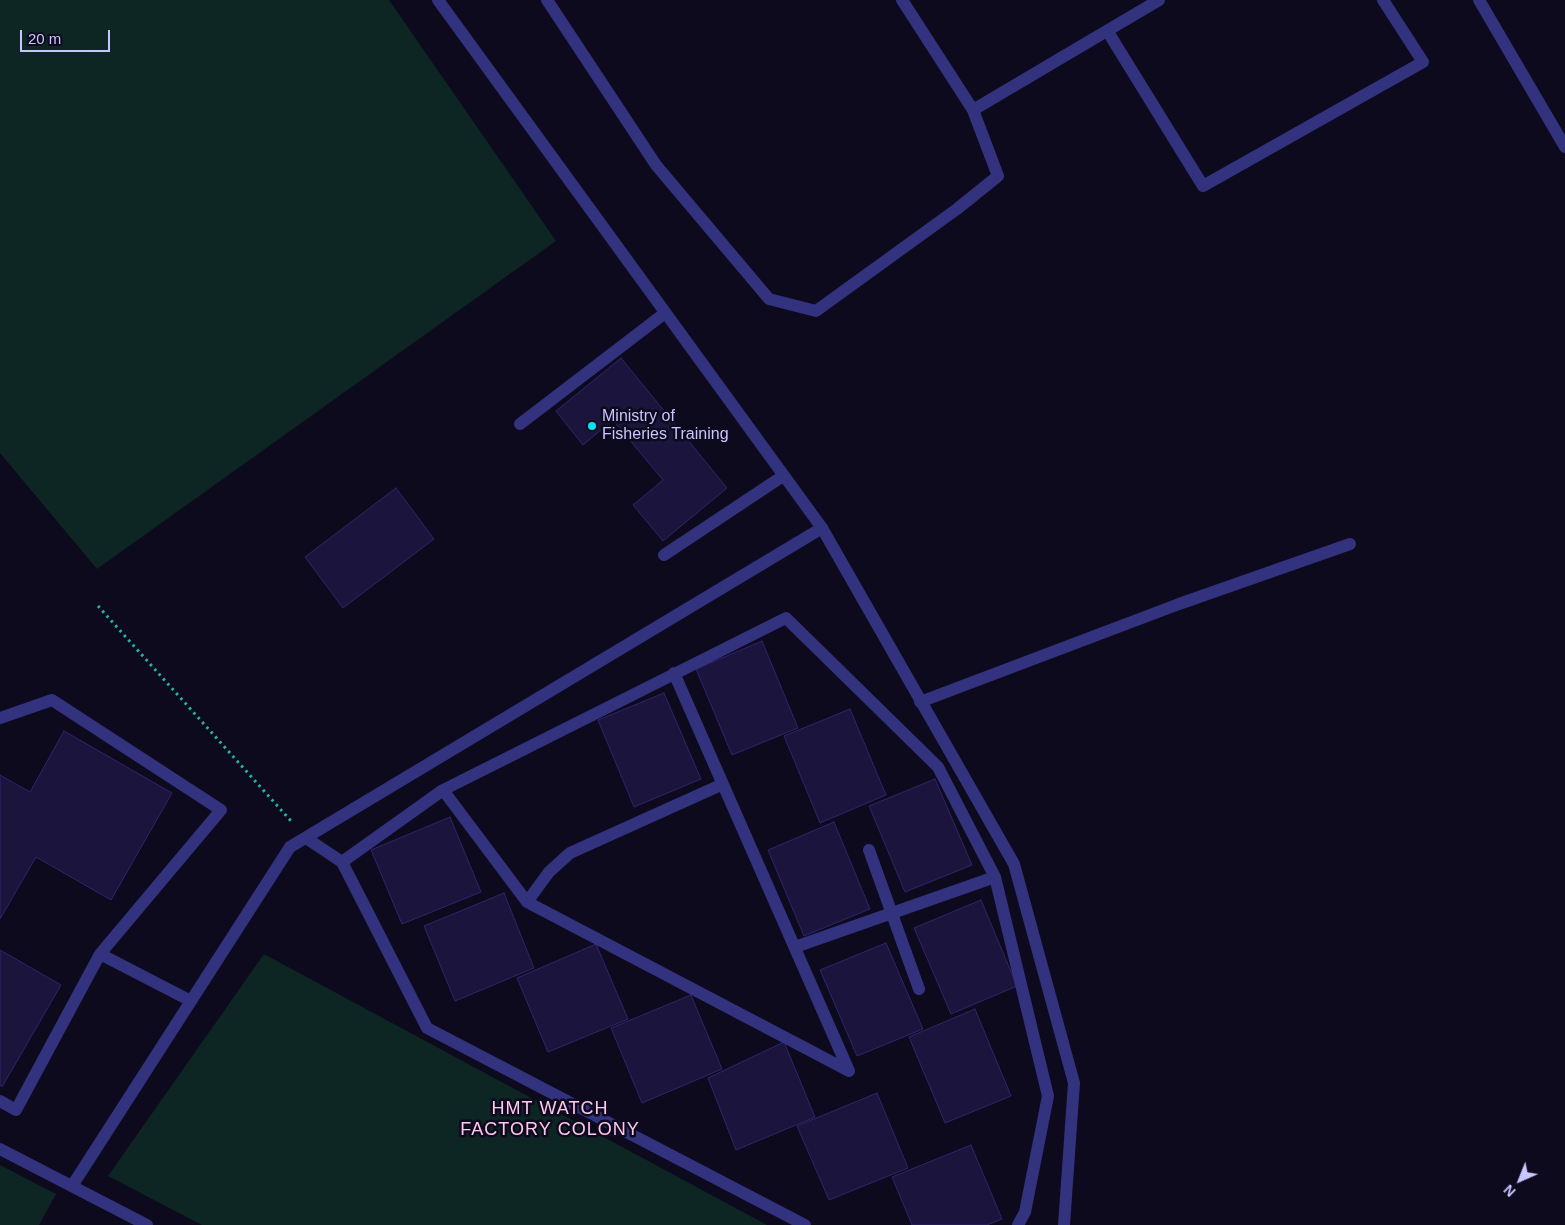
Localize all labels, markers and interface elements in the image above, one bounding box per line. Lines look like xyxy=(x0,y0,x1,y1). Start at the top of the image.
scale bar xyxy=(22,20,112,52)
text: 20 m xyxy=(28,30,61,47)
place label: Ministry of Fisheries Training xyxy=(602,407,729,445)
marker: Ministry of Fisheries Training xyxy=(586,420,598,432)
district label: HMT WATCH FACTORY COLONY xyxy=(459,1098,641,1140)
north arrow xyxy=(1495,1155,1545,1205)
text: N xyxy=(1500,1182,1519,1200)

